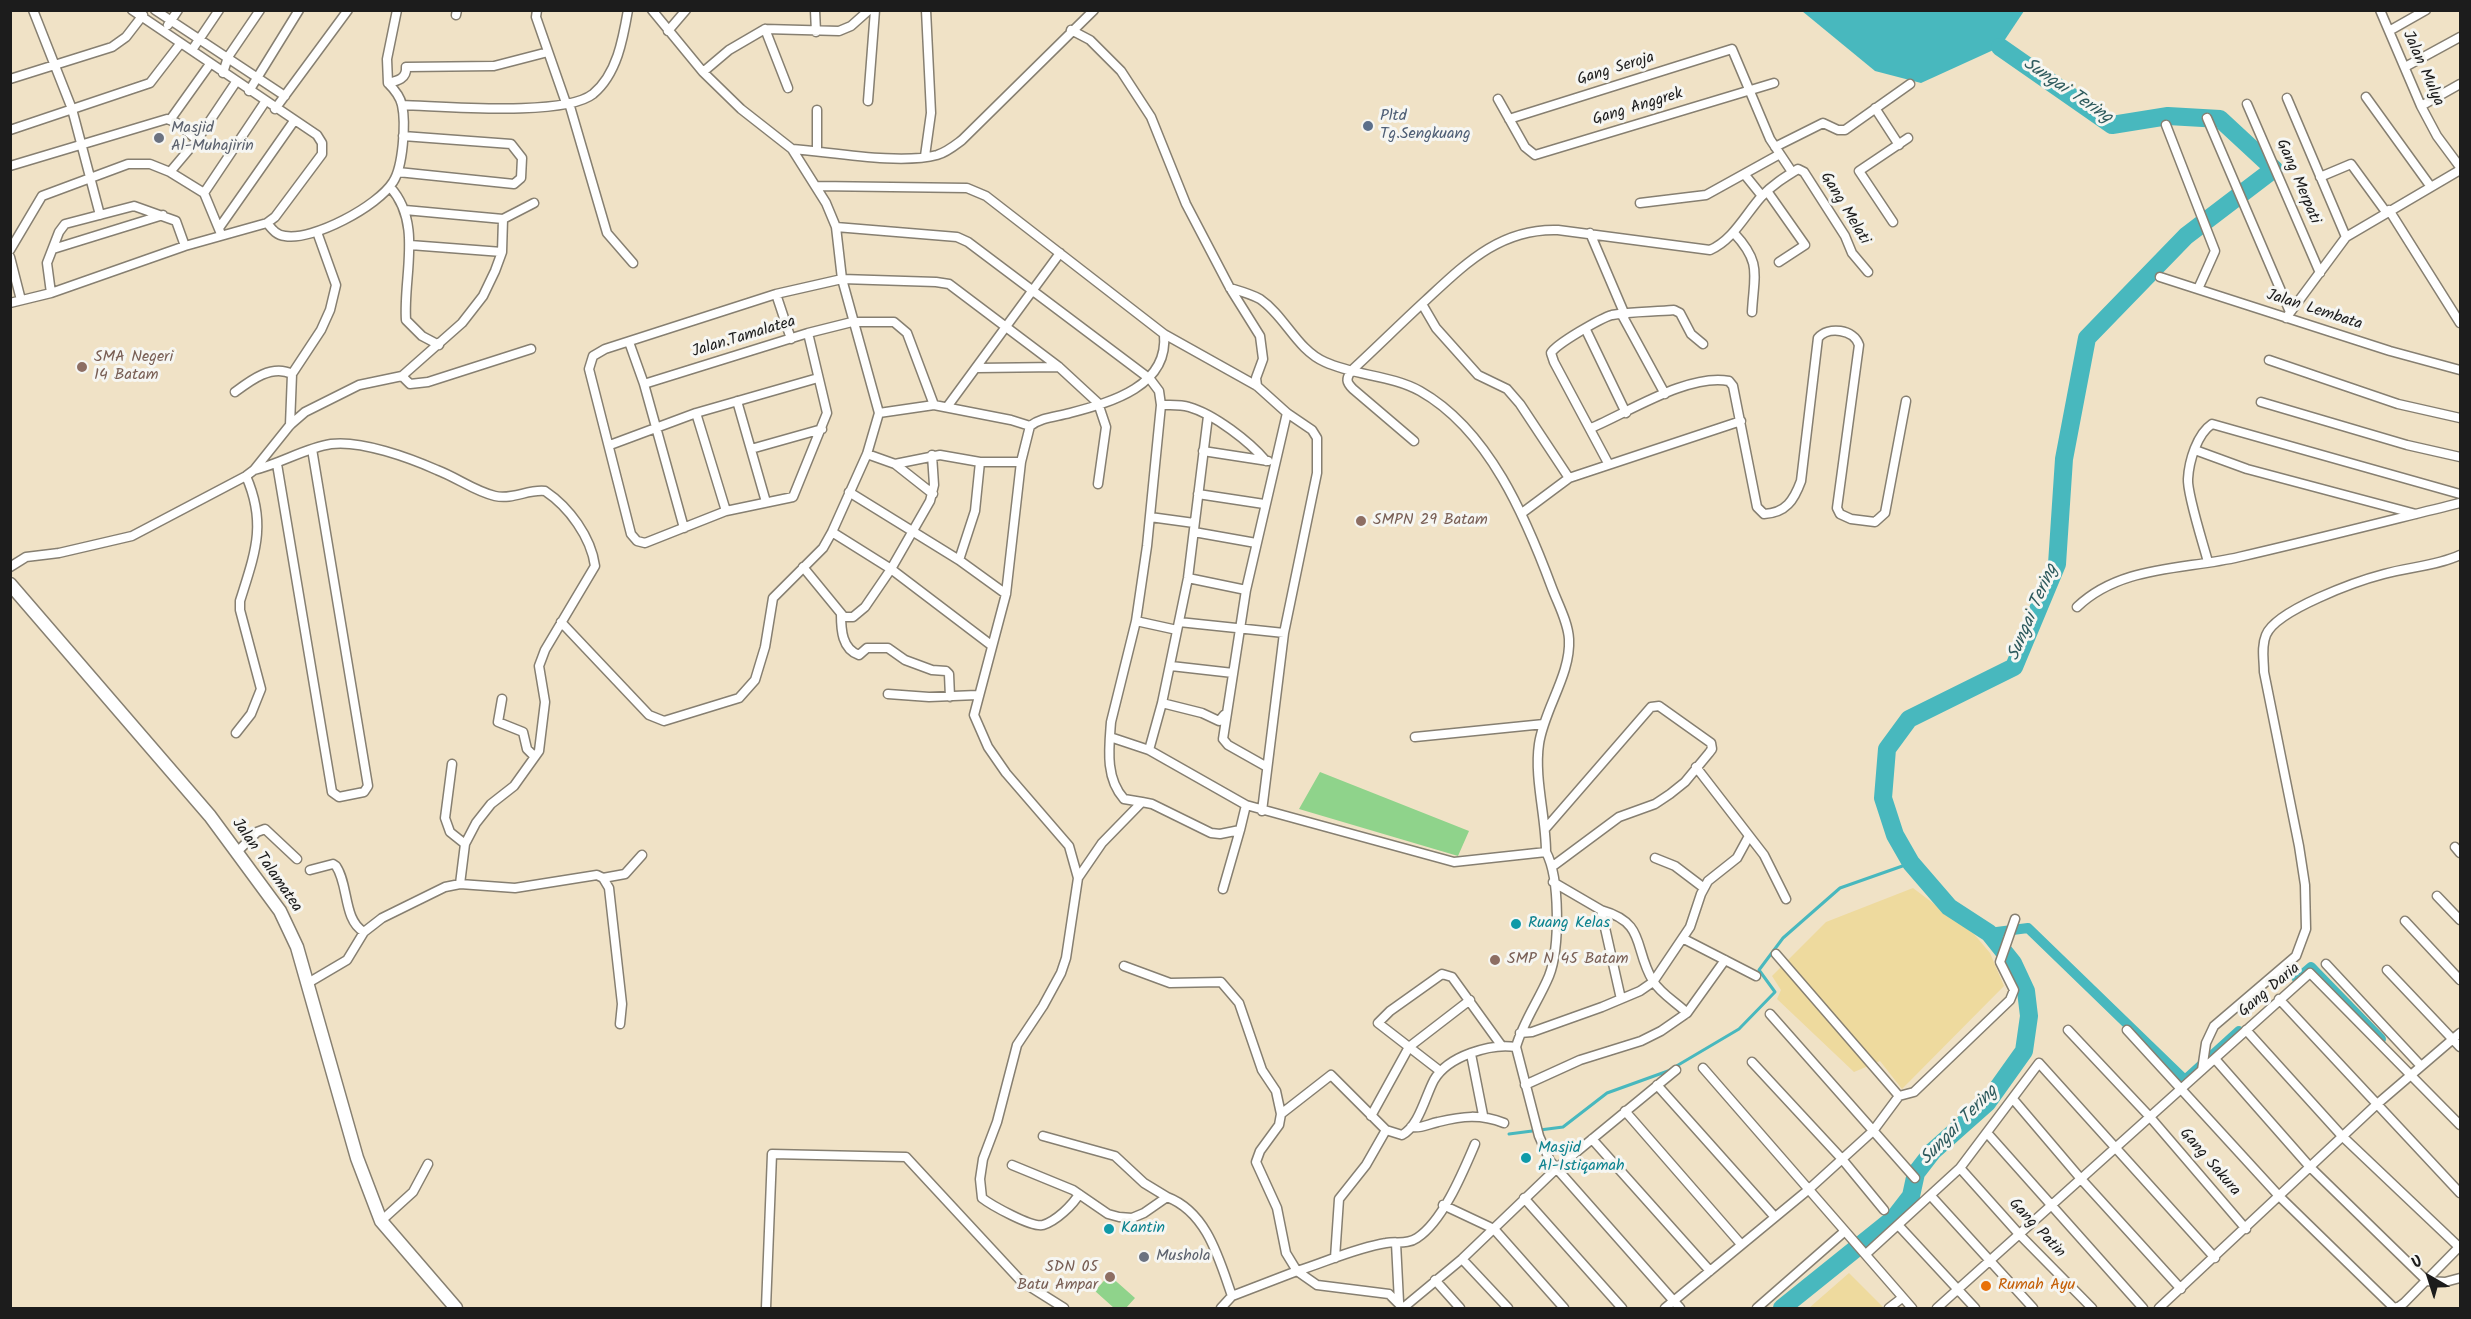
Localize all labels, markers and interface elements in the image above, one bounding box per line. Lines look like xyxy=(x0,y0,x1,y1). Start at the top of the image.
street label: Jalan Mulya xyxy=(2397,28,2447,110)
street label: Gang Seroja xyxy=(1575,49,1657,91)
water label: Sungai Tering xyxy=(2019,54,2115,130)
street label: Gang Anggrek xyxy=(1591,85,1685,131)
place label: Pltd Tg.Sengkuang xyxy=(1380,107,1471,145)
place label: Masjid Al-Muhajirin xyxy=(171,119,254,157)
marker: Pltd Tg.Sengkuang xyxy=(1361,119,1375,133)
marker: Masjid Al-Muhajirin xyxy=(152,131,166,145)
street label: Gang Merpati xyxy=(2271,137,2323,227)
street label: Gang Melati xyxy=(1815,169,1873,249)
street label: Jalan Lembata xyxy=(2264,286,2364,336)
street label: Jalan.Tamalatea xyxy=(690,313,798,363)
place label: SMA Negeri 14 Batam xyxy=(94,348,173,386)
marker: SMA Negeri 14 Batam xyxy=(75,360,89,374)
place label: SMPN 29 Batam xyxy=(1373,511,1488,531)
marker: SMPN 29 Batam xyxy=(1354,514,1368,528)
water label: Sungai Tering xyxy=(2004,562,2064,664)
street label: Jalan Talamatea xyxy=(227,815,305,917)
place label: Ruang Kelas xyxy=(1528,914,1610,934)
marker: Ruang Kelas xyxy=(1509,917,1523,931)
place label: SMP N 45 Batam xyxy=(1507,950,1628,970)
marker: SMP N 45 Batam xyxy=(1488,953,1502,967)
street label: Gang Daria xyxy=(2235,960,2305,1022)
water label: Sungai Tering xyxy=(1917,1082,2003,1170)
street label: Gang Sakura xyxy=(2174,1125,2244,1201)
place label: Masjid Al-Istiqamah xyxy=(1538,1139,1625,1177)
marker: Masjid Al-Istiqamah xyxy=(1519,1151,1533,1165)
street label: Gang Patin xyxy=(2004,1195,2068,1263)
place label: Kantin xyxy=(1121,1219,1165,1239)
marker: Kantin xyxy=(1102,1222,1116,1236)
place label: Mushola xyxy=(1156,1247,1210,1267)
north arrow xyxy=(2399,1247,2459,1307)
marker: Mushola xyxy=(1137,1250,1151,1264)
text: U xyxy=(2406,1250,2429,1275)
place label: SDN 05 Batu Ampar xyxy=(1017,1258,1098,1296)
marker: SDN 05 Batu Ampar xyxy=(1103,1270,1117,1284)
place label: Rumah Ayu xyxy=(1998,1276,2075,1296)
marker: Rumah Ayu xyxy=(1979,1279,1993,1293)

